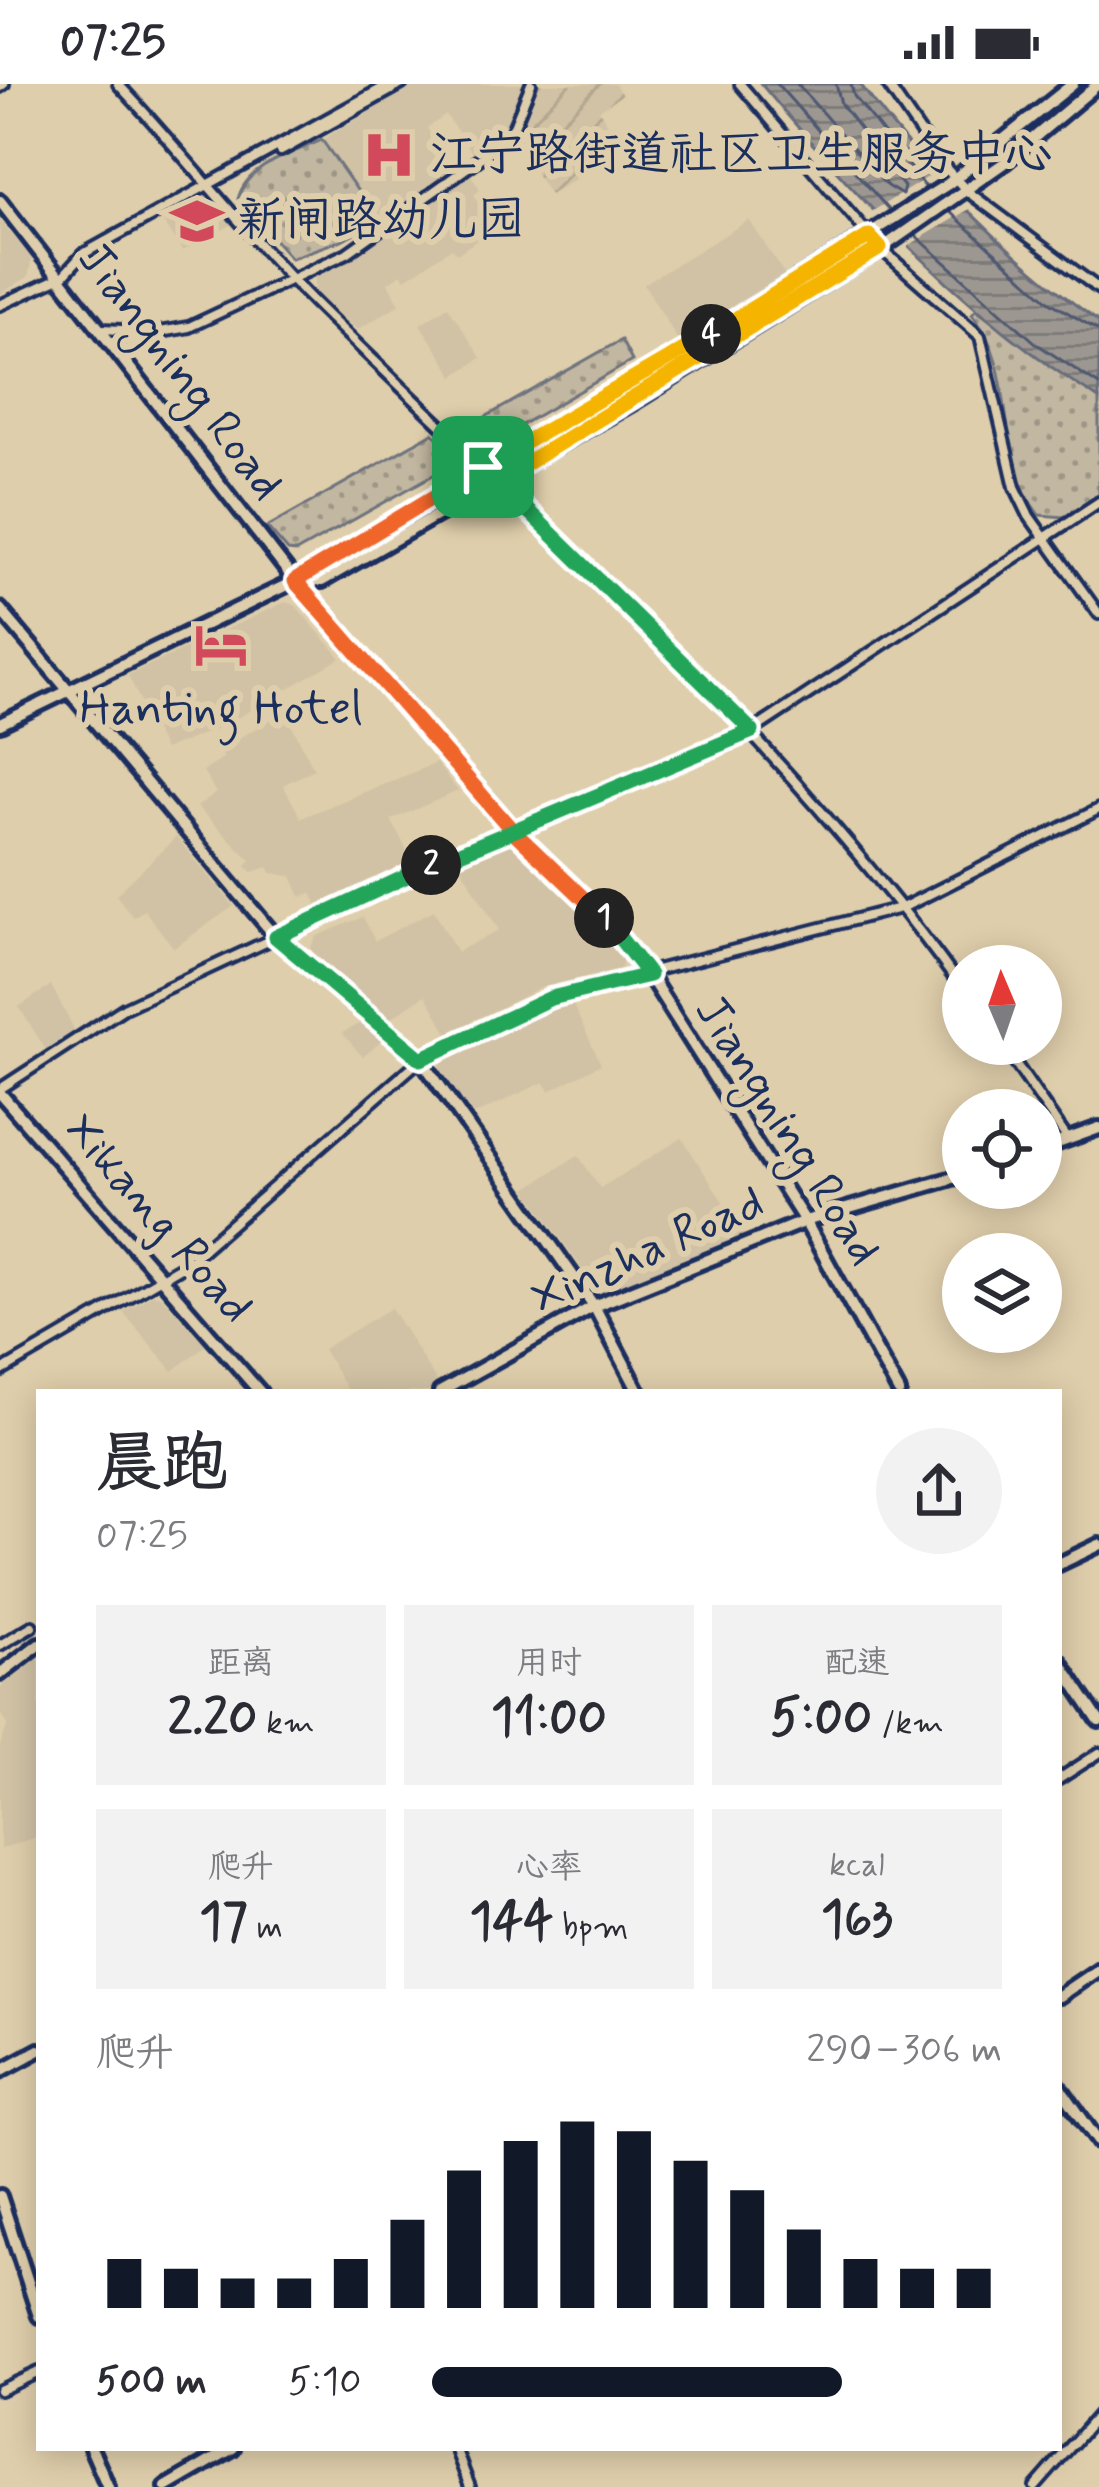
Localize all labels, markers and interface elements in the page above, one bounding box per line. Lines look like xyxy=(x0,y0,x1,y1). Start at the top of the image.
text: 07:25 xyxy=(60,13,166,72)
place label: 江宁路街道社区卫生服务中心 xyxy=(429,124,1053,187)
hospital icon: 江宁路街道社区卫生服务中心 xyxy=(360,126,418,184)
place label: 新闸路幼儿园 xyxy=(237,190,525,253)
school or university icon: 新闸路幼儿园 xyxy=(168,192,226,250)
street label: Jiangning Road xyxy=(60,230,298,515)
pin: 4 xyxy=(681,304,741,364)
text: 4 xyxy=(701,312,721,356)
pin xyxy=(432,416,534,518)
icon: arrive xyxy=(450,434,516,500)
hotel icon: Hanting Hotel xyxy=(192,616,250,674)
place label: Hanting Hotel xyxy=(79,678,363,746)
pin: 2 xyxy=(401,835,461,895)
text: 2 xyxy=(423,843,439,887)
pin: 1 xyxy=(574,888,634,948)
text: 1 xyxy=(597,896,611,940)
north arrow xyxy=(942,945,1062,1065)
map controls xyxy=(942,945,1062,1353)
street label: Jiangning Road xyxy=(676,984,895,1279)
button: locate xyxy=(942,1089,1062,1209)
street label: Xikang Road xyxy=(49,1101,267,1337)
street label: Xinzha Road xyxy=(522,1172,774,1330)
button: layers xyxy=(942,1233,1062,1353)
text: 晨跑 xyxy=(96,1423,228,1509)
button: share xyxy=(876,1428,1002,1554)
text: 07:25 xyxy=(96,1511,188,1562)
text: 距离 xyxy=(208,1642,274,1686)
text: 用时 xyxy=(516,1642,582,1686)
text: 配速 xyxy=(824,1642,890,1686)
text: 2.20 xyxy=(168,1686,257,1752)
text: 11:00 xyxy=(491,1686,607,1752)
text: 5:00 xyxy=(770,1686,872,1752)
text: km xyxy=(257,1702,314,1746)
text: /km xyxy=(872,1702,944,1746)
text: kcal xyxy=(829,1844,885,1888)
text: 爬升 xyxy=(208,1846,274,1890)
text: 心率 xyxy=(516,1846,582,1890)
text: 163 xyxy=(821,1888,893,1954)
text: 17 xyxy=(199,1890,248,1956)
text: 144 xyxy=(469,1890,553,1956)
text: m xyxy=(248,1906,283,1950)
text: bpm xyxy=(553,1906,629,1950)
text: 290–306 m xyxy=(806,2025,1002,2076)
text: 爬升 xyxy=(96,2029,174,2080)
text: 500 m xyxy=(96,2357,207,2408)
text: 5:10 xyxy=(288,2357,362,2408)

